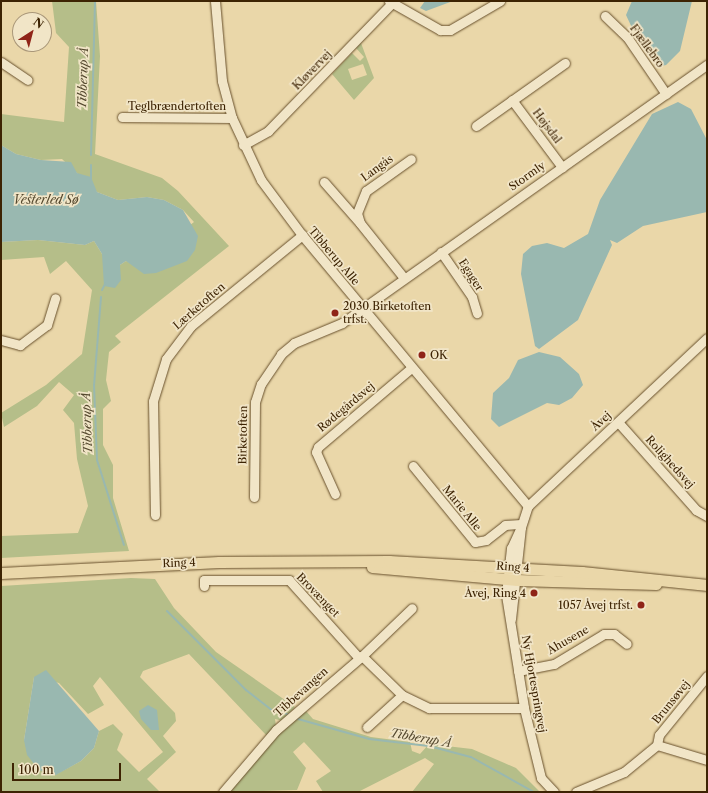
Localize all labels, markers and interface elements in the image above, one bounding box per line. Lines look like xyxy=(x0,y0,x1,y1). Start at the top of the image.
north arrow xyxy=(12,12,52,52)
text: N xyxy=(30,15,46,32)
street label: Fjællebro xyxy=(627,22,667,70)
water label: Tibberup Å xyxy=(75,47,91,109)
street label: Kløvervej xyxy=(290,48,334,92)
street label: Teglbrændertoften xyxy=(128,99,226,113)
street label: Højsdal xyxy=(530,106,564,146)
street label: Langås xyxy=(358,152,396,184)
street label: Stormly xyxy=(506,159,548,193)
water label: Vesterled Sø xyxy=(13,193,79,207)
street label: Tibberup Alle xyxy=(306,224,362,288)
street label: Egager xyxy=(456,256,486,294)
street label: Lærketoften xyxy=(170,280,228,332)
place label: 2030 Birketoften trfst. xyxy=(343,300,431,326)
marker: 2030 Birketoften trfst. xyxy=(330,308,340,318)
place label: OK xyxy=(430,348,448,362)
marker: OK xyxy=(417,350,427,360)
street label: Rødegårdsvej xyxy=(315,379,377,435)
water label: Tibberup Å xyxy=(79,392,95,454)
street label: Birketoften xyxy=(236,405,250,465)
street label: Åvej xyxy=(588,409,614,433)
street label: Rolighedsvej xyxy=(643,433,697,491)
street label: Marie Alle xyxy=(440,483,484,533)
street label: Ring 4 xyxy=(162,556,196,570)
street label: Ring 4 xyxy=(496,559,530,575)
street label: Brovænget xyxy=(294,570,342,620)
place label: Åvej, Ring 4 xyxy=(464,586,526,600)
marker: Åvej, Ring 4 xyxy=(529,588,539,598)
place label: 1057 Åvej trfst. xyxy=(558,598,633,612)
marker: 1057 Åvej trfst. xyxy=(636,600,646,610)
street label: Åhusene xyxy=(545,623,591,657)
street label: Ny Hjortespringvej xyxy=(519,634,549,734)
street label: Tibbevangen xyxy=(271,664,331,720)
street label: Brunsøvej xyxy=(649,678,693,726)
water label: Tibberup Å xyxy=(389,726,453,750)
scale bar xyxy=(14,755,123,781)
text: 100 m xyxy=(19,762,54,777)

